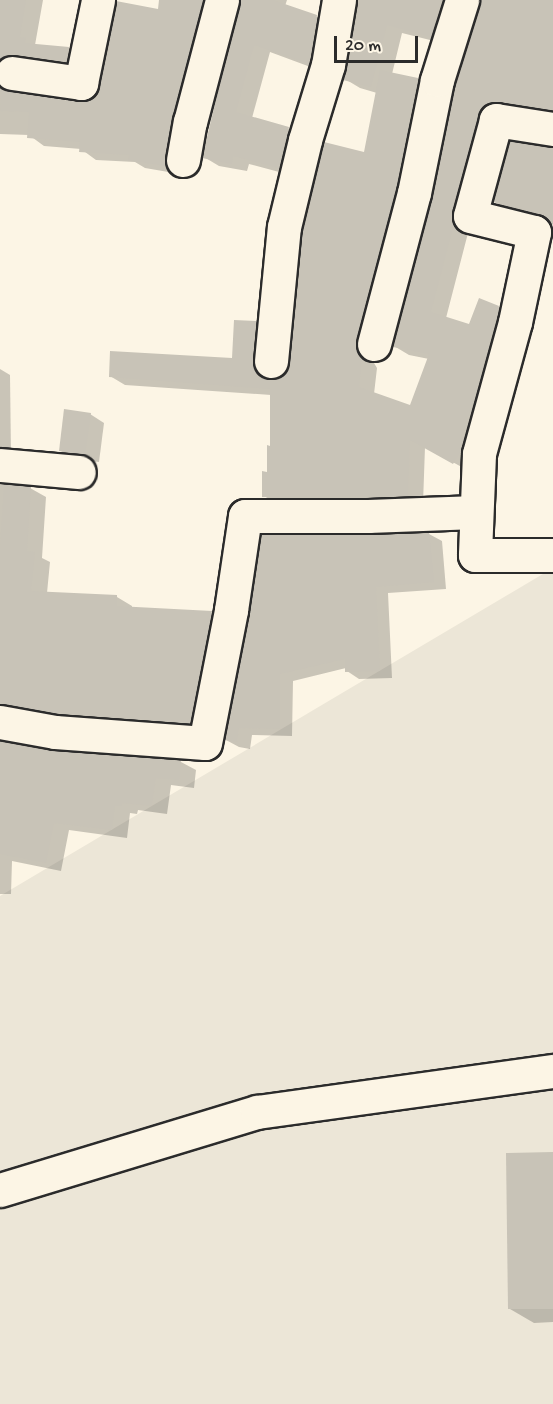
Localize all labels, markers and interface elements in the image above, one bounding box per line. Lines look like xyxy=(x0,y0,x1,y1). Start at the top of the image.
scale bar xyxy=(337,24,421,62)
text: 20 m xyxy=(345,36,381,57)

